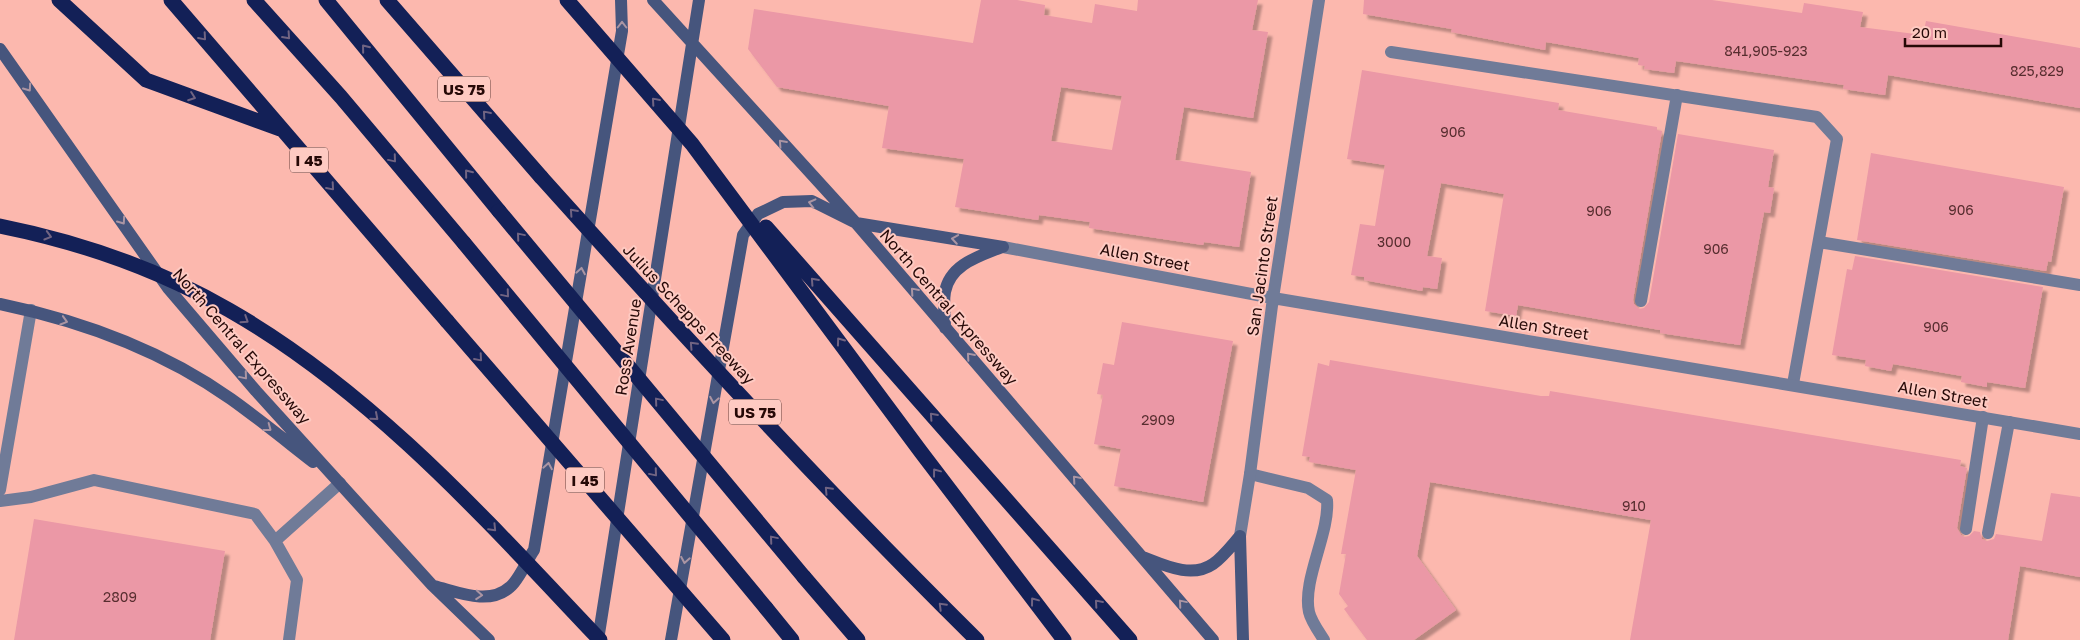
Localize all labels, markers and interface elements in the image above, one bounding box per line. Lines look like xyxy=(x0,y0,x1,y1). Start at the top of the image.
scale bar xyxy=(1905,15,2001,47)
one-way arrow xyxy=(617,20,627,28)
text: 20 m xyxy=(1912,23,1947,41)
one-way arrow xyxy=(281,30,290,39)
one-way arrow xyxy=(197,31,205,40)
house number: 841,905-923 xyxy=(1724,42,1808,59)
one-way arrow xyxy=(363,45,371,54)
house number: 825,829 xyxy=(2010,62,2064,79)
road number: US 75 xyxy=(438,76,490,102)
one-way arrow xyxy=(22,82,31,92)
one-way arrow xyxy=(187,90,196,101)
one-way arrow xyxy=(652,98,661,107)
one-way arrow xyxy=(484,111,492,120)
house number: 906 xyxy=(1440,123,1466,140)
one-way arrow xyxy=(779,140,788,149)
road number: I 45 xyxy=(290,148,328,172)
one-way arrow xyxy=(388,153,396,162)
one-way arrow xyxy=(465,170,474,179)
one-way arrow xyxy=(326,181,335,190)
street label: San Jacinto Street xyxy=(1242,195,1282,337)
one-way arrow xyxy=(808,198,816,209)
house number: 906 xyxy=(1948,201,1974,218)
house number: 906 xyxy=(1586,202,1612,219)
one-way arrow xyxy=(569,209,578,218)
one-way arrow xyxy=(116,216,125,225)
street label: North Central Expressway xyxy=(876,225,1022,389)
one-way arrow xyxy=(43,231,51,241)
one-way arrow xyxy=(517,233,525,242)
house number: 3000 xyxy=(1377,233,1411,250)
one-way arrow xyxy=(951,235,959,245)
street label: Allen Street xyxy=(1098,239,1192,275)
street label: Julius Schepps Freeway xyxy=(619,240,759,388)
house number: 906 xyxy=(1703,240,1729,257)
street label: North Central Expressway xyxy=(169,264,315,428)
one-way arrow xyxy=(576,267,586,275)
one-way arrow xyxy=(810,277,819,286)
one-way arrow xyxy=(910,287,919,296)
one-way arrow xyxy=(500,288,508,297)
street label: Ross Avenue xyxy=(610,297,646,397)
street label: Allen Street xyxy=(1498,310,1590,344)
one-way arrow xyxy=(240,313,249,323)
one-way arrow xyxy=(59,315,68,325)
house number: 906 xyxy=(1923,318,1949,335)
one-way arrow xyxy=(837,338,845,347)
one-way arrow xyxy=(690,342,699,351)
one-way arrow xyxy=(473,352,482,361)
one-way arrow xyxy=(967,353,976,362)
one-way arrow xyxy=(238,371,247,380)
street label: Allen Street xyxy=(1896,376,1990,412)
one-way arrow xyxy=(709,396,719,404)
one-way arrow xyxy=(655,398,663,407)
road number: US 75 xyxy=(729,400,781,424)
one-way arrow xyxy=(369,411,378,419)
house number: 2909 xyxy=(1141,411,1175,428)
one-way arrow xyxy=(930,412,939,421)
one-way arrow xyxy=(263,422,272,431)
one-way arrow xyxy=(543,461,553,470)
one-way arrow xyxy=(649,467,657,476)
road number: I 45 xyxy=(566,468,604,492)
one-way arrow xyxy=(933,469,941,478)
one-way arrow xyxy=(1073,476,1082,485)
one-way arrow xyxy=(825,487,834,496)
house number: 910 xyxy=(1622,497,1646,514)
one-way arrow xyxy=(487,522,496,531)
one-way arrow xyxy=(770,536,779,545)
one-way arrow xyxy=(680,555,691,564)
house number: 2809 xyxy=(103,588,137,605)
one-way arrow xyxy=(476,590,484,601)
one-way arrow xyxy=(1031,597,1040,607)
one-way arrow xyxy=(1095,600,1104,609)
one-way arrow xyxy=(1179,600,1187,609)
one-way arrow xyxy=(939,603,948,612)

